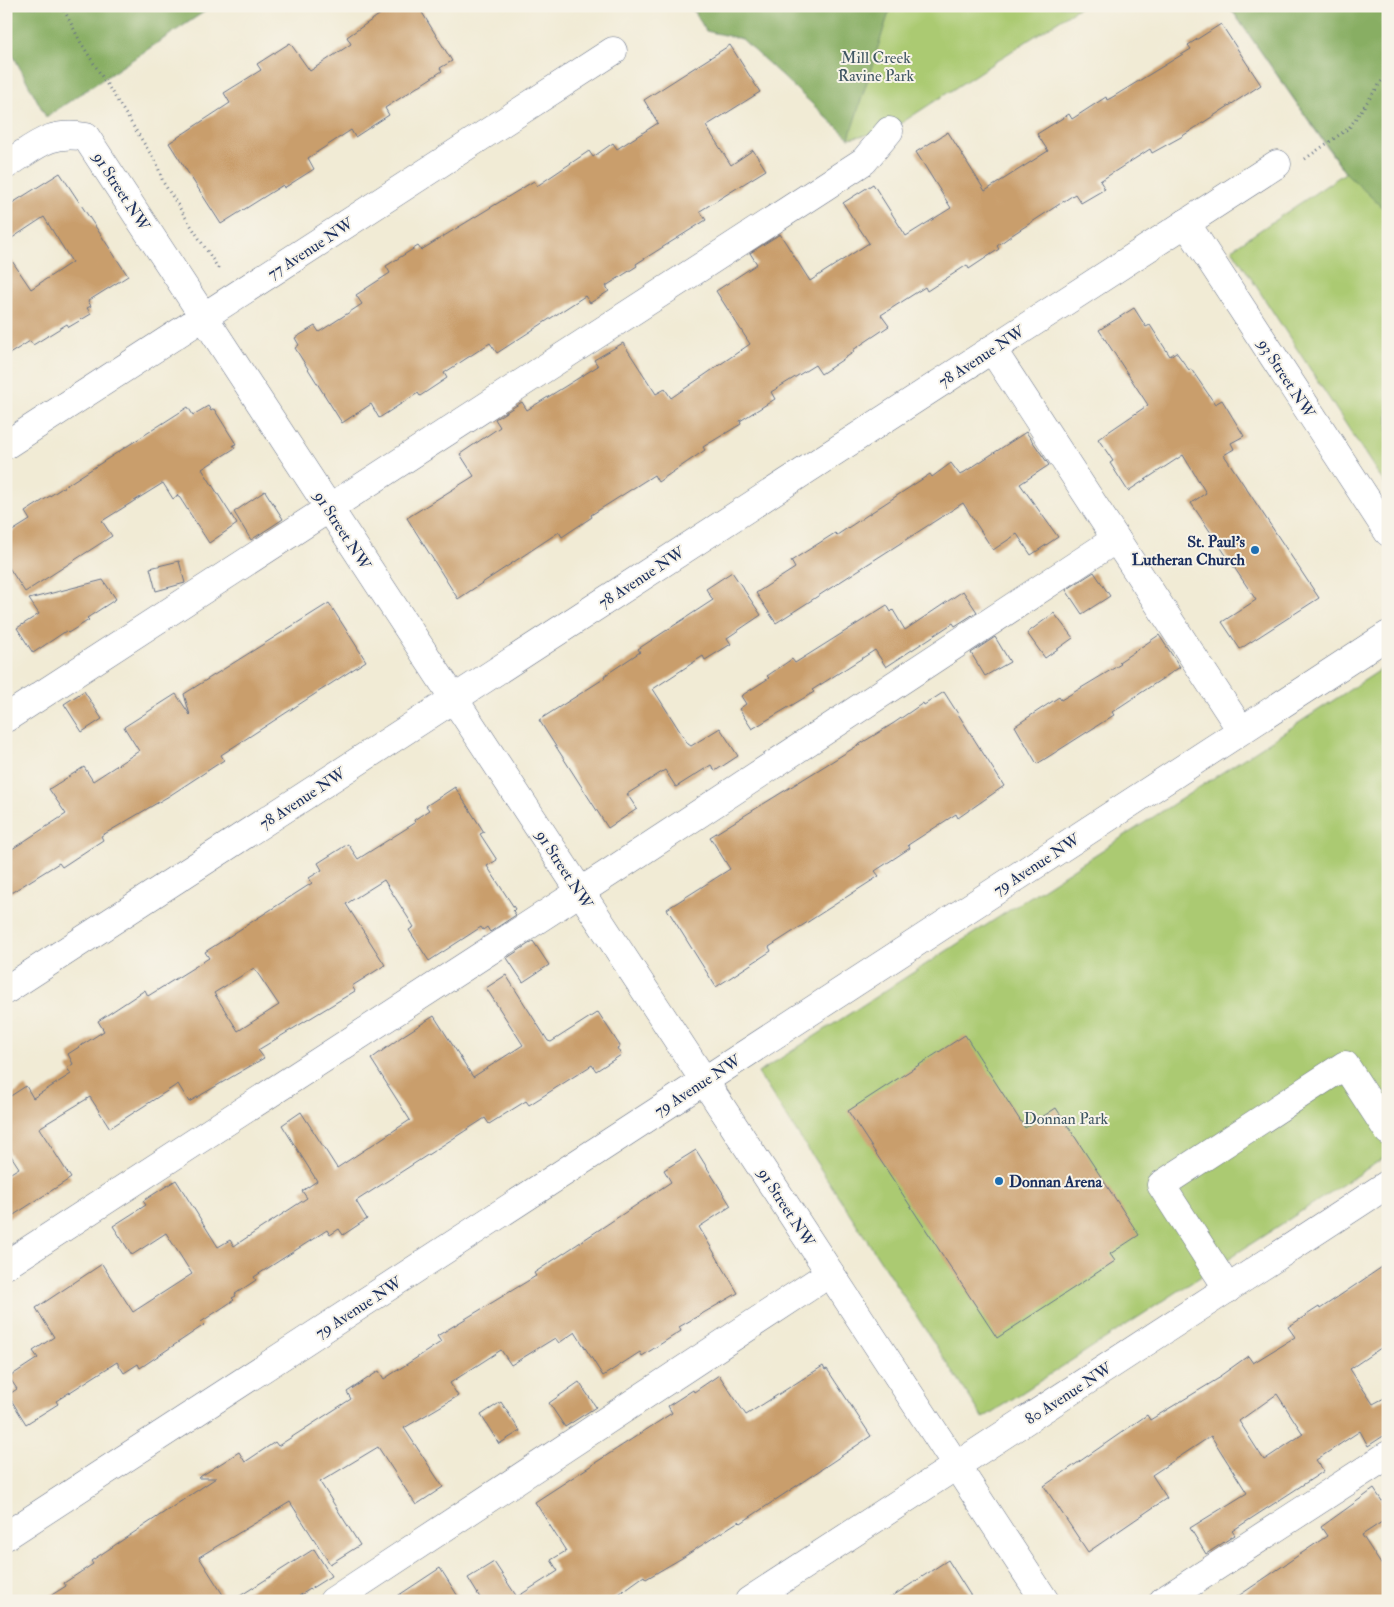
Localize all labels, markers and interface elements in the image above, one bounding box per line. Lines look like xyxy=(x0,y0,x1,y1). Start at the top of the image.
park label: Mill Creek Ravine Park xyxy=(838,48,915,86)
street label: 91 Street NW xyxy=(88,148,154,235)
street label: 77 Avenue NW xyxy=(264,213,358,284)
street label: 78 Avenue NW xyxy=(935,321,1029,392)
street label: 93 Street NW xyxy=(1253,334,1320,422)
street label: 91 Street NW xyxy=(309,487,375,574)
place label: St. Paul's Lutheran Church xyxy=(1132,532,1246,570)
street label: 78 Avenue NW xyxy=(595,542,689,613)
marker: St. Paul's Lutheran Church xyxy=(1249,544,1261,556)
street label: 78 Avenue NW xyxy=(256,763,350,834)
street label: 91 Street NW xyxy=(531,826,597,913)
street label: 79 Avenue NW xyxy=(989,829,1084,900)
street label: 79 Avenue NW xyxy=(650,1050,745,1121)
park label: Donnan Park xyxy=(1024,1109,1109,1129)
street label: 91 Street NW xyxy=(753,1164,819,1251)
place label: Donnan Arena xyxy=(1009,1172,1102,1192)
marker: Donnan Arena xyxy=(993,1175,1005,1187)
street label: 79 Avenue NW xyxy=(311,1272,406,1343)
street label: 80 Avenue NW xyxy=(1021,1358,1116,1429)

